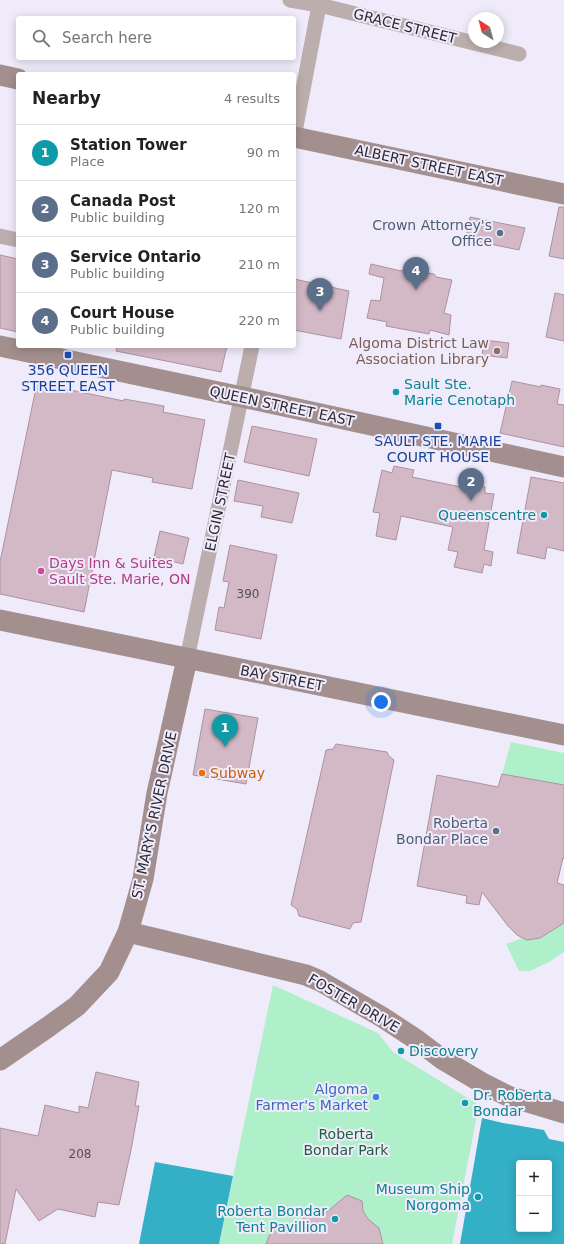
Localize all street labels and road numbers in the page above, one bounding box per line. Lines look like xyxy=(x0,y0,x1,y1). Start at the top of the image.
street label: GRACE STREET xyxy=(352,5,459,47)
street label: ALBERT STREET EAST xyxy=(353,141,505,189)
street label: QUEEN STREET EAST xyxy=(208,383,356,429)
street label: ELGIN STREET xyxy=(202,451,238,553)
street label: BAY STREET xyxy=(239,662,325,694)
street label: ST. MARY'S RIVER DRIVE xyxy=(128,730,180,900)
street label: FOSTER DRIVE xyxy=(306,970,402,1036)

